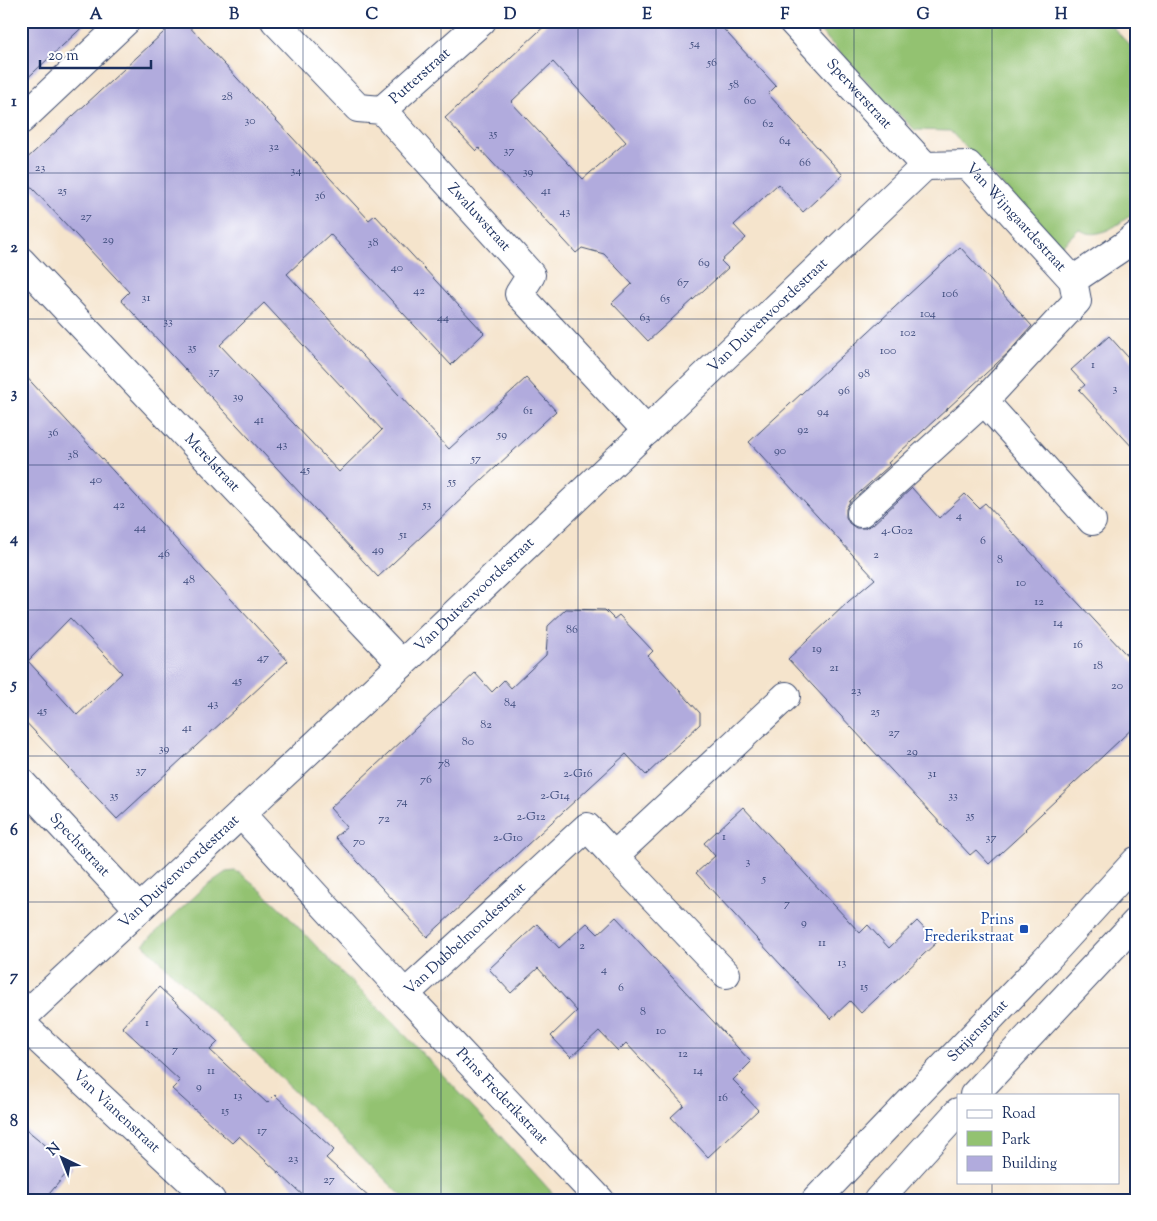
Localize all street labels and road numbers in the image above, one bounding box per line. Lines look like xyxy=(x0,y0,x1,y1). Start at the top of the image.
street label: Putterstraat xyxy=(385,43,455,109)
street label: Sperwerstraat xyxy=(821,54,897,134)
street label: Van Wijngaardestraat xyxy=(961,158,1071,276)
street label: Zwaluwstraat xyxy=(442,178,516,256)
street label: Van Duivenvoordestraat xyxy=(703,253,832,378)
street label: Merelstraat xyxy=(179,429,245,497)
street label: Van Duivenvoordestraat xyxy=(410,533,539,657)
street label: Spechtstraat xyxy=(45,808,115,882)
street label: Van Duivenvoordestraat xyxy=(114,810,244,933)
street label: Van Dubbelmondestraat xyxy=(400,878,530,1000)
street label: Strijenstraat xyxy=(943,995,1013,1067)
street label: Prins Frederikstraat xyxy=(451,1043,553,1149)
street label: Van Vianenstraat xyxy=(68,1065,165,1158)

